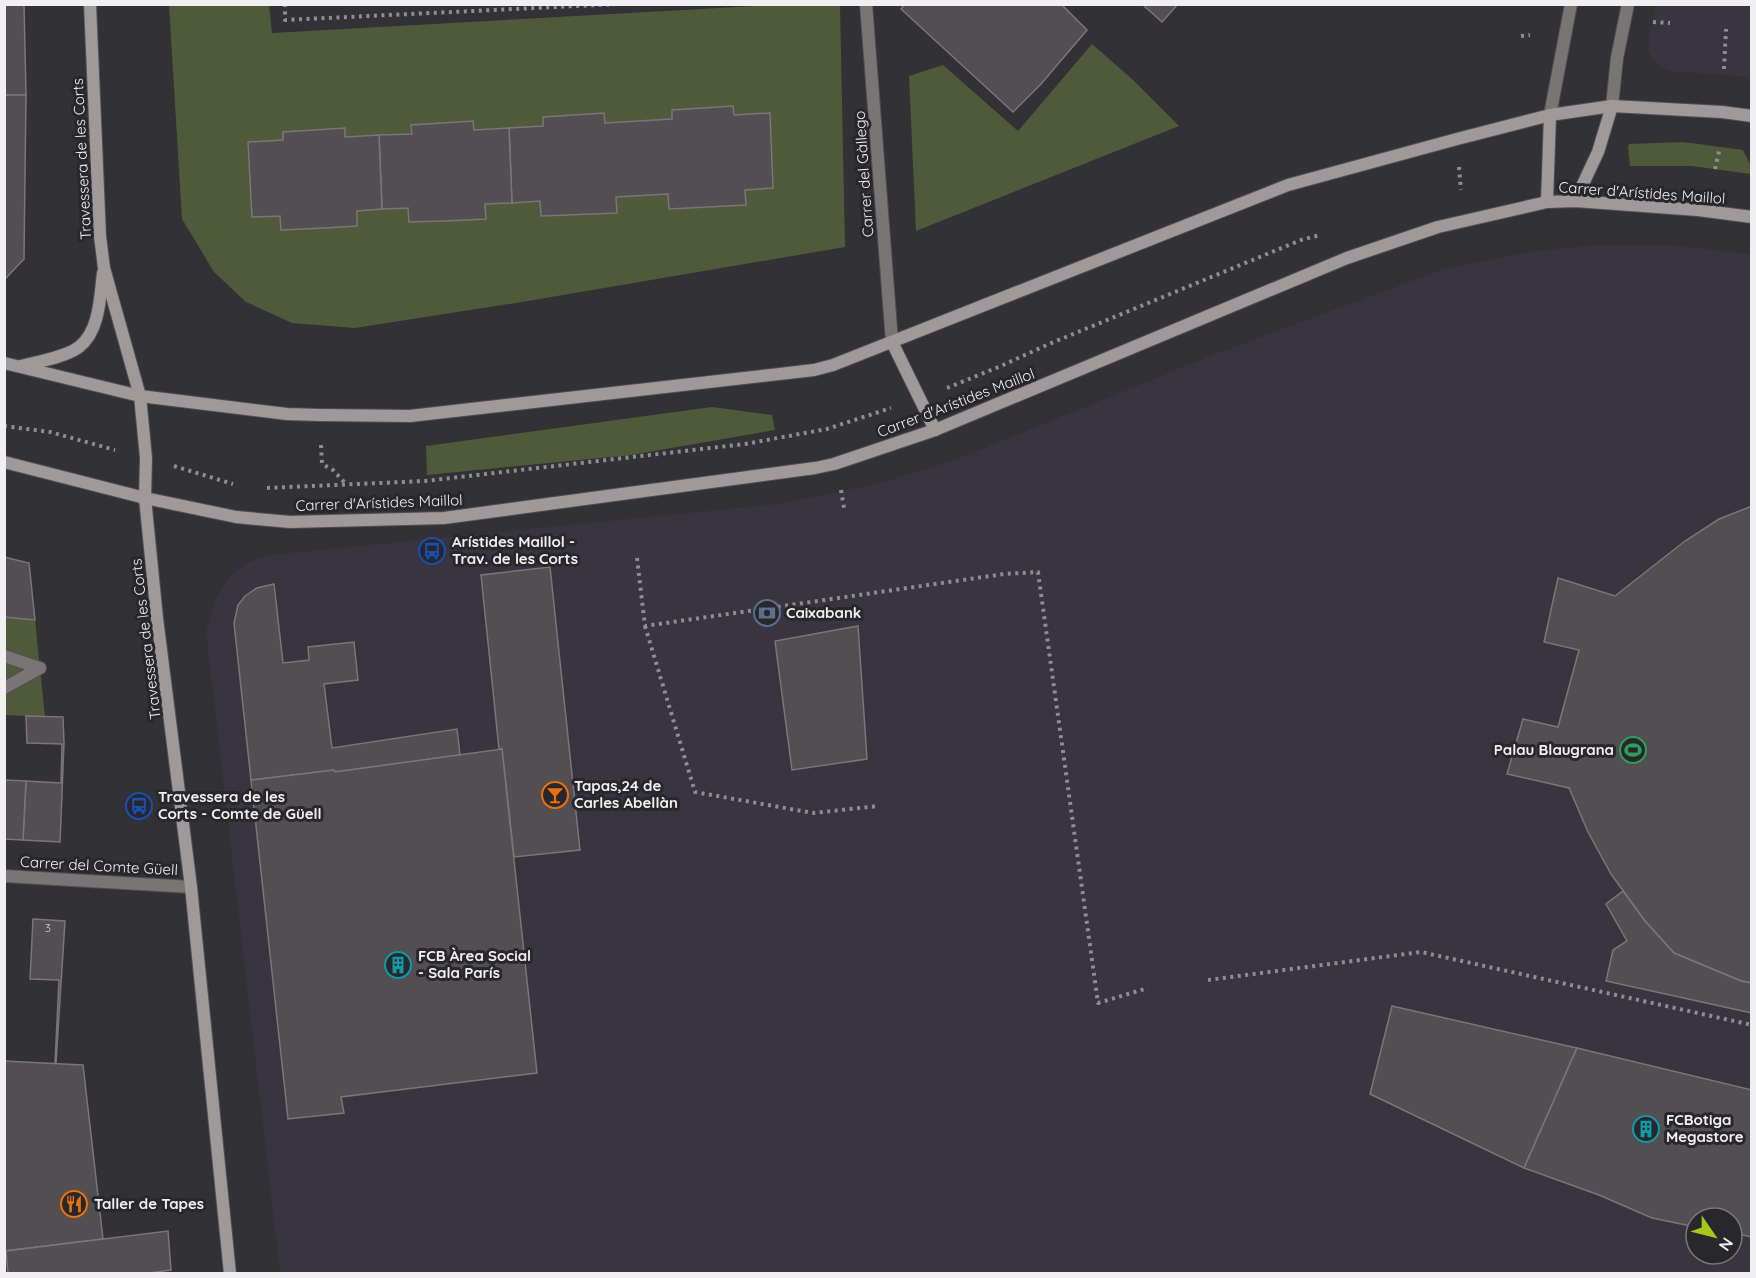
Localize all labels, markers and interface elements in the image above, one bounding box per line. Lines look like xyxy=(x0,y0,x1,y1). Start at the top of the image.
street label: Travessera de les Corts xyxy=(68,78,95,240)
street label: Carrer del Gàllego xyxy=(850,110,877,238)
street label: Carrer d'Arístides Maillol xyxy=(1558,177,1726,208)
street label: Carrer d'Arístides Maillol xyxy=(874,364,1037,441)
street label: Carrer d'Arístides Maillol xyxy=(295,490,463,515)
place label: Arístides Maillol - Trav. de les Corts xyxy=(452,532,578,568)
bus stop icon: Arístides Maillol - Trav. de les Corts xyxy=(417,536,447,566)
street label: Travessera de les Corts xyxy=(126,558,165,721)
bank icon: Caixabank xyxy=(752,598,782,628)
place label: Caixabank xyxy=(786,603,861,622)
sports icon: Palau Blaugrana xyxy=(1618,735,1648,765)
place label: Palau Blaugrana xyxy=(1494,740,1614,759)
place label: Tapas,24 de Carles Abellàn xyxy=(574,776,678,812)
bar icon: Tapas,24 de Carles Abellàn xyxy=(540,780,570,810)
place label: Travessera de les Corts - Comte de Güell xyxy=(158,787,322,823)
bus stop icon: Travessera de les Corts - Comte de Güell xyxy=(124,791,154,821)
street label: Carrer del Comte Güell xyxy=(20,852,178,879)
house number: 3 xyxy=(45,920,51,935)
place label: FCB Àrea Social - Sala París xyxy=(418,946,531,982)
building icon: FCB Àrea Social - Sala París xyxy=(383,950,413,980)
place label: FCBotiga Megastore xyxy=(1666,1110,1744,1146)
building icon: FCBotiga Megastore xyxy=(1631,1114,1661,1144)
restaurant icon: Taller de Tapes xyxy=(59,1189,89,1219)
place label: Taller de Tapes xyxy=(94,1194,204,1213)
north arrow xyxy=(1684,1206,1744,1266)
text: N xyxy=(1715,1234,1738,1255)

